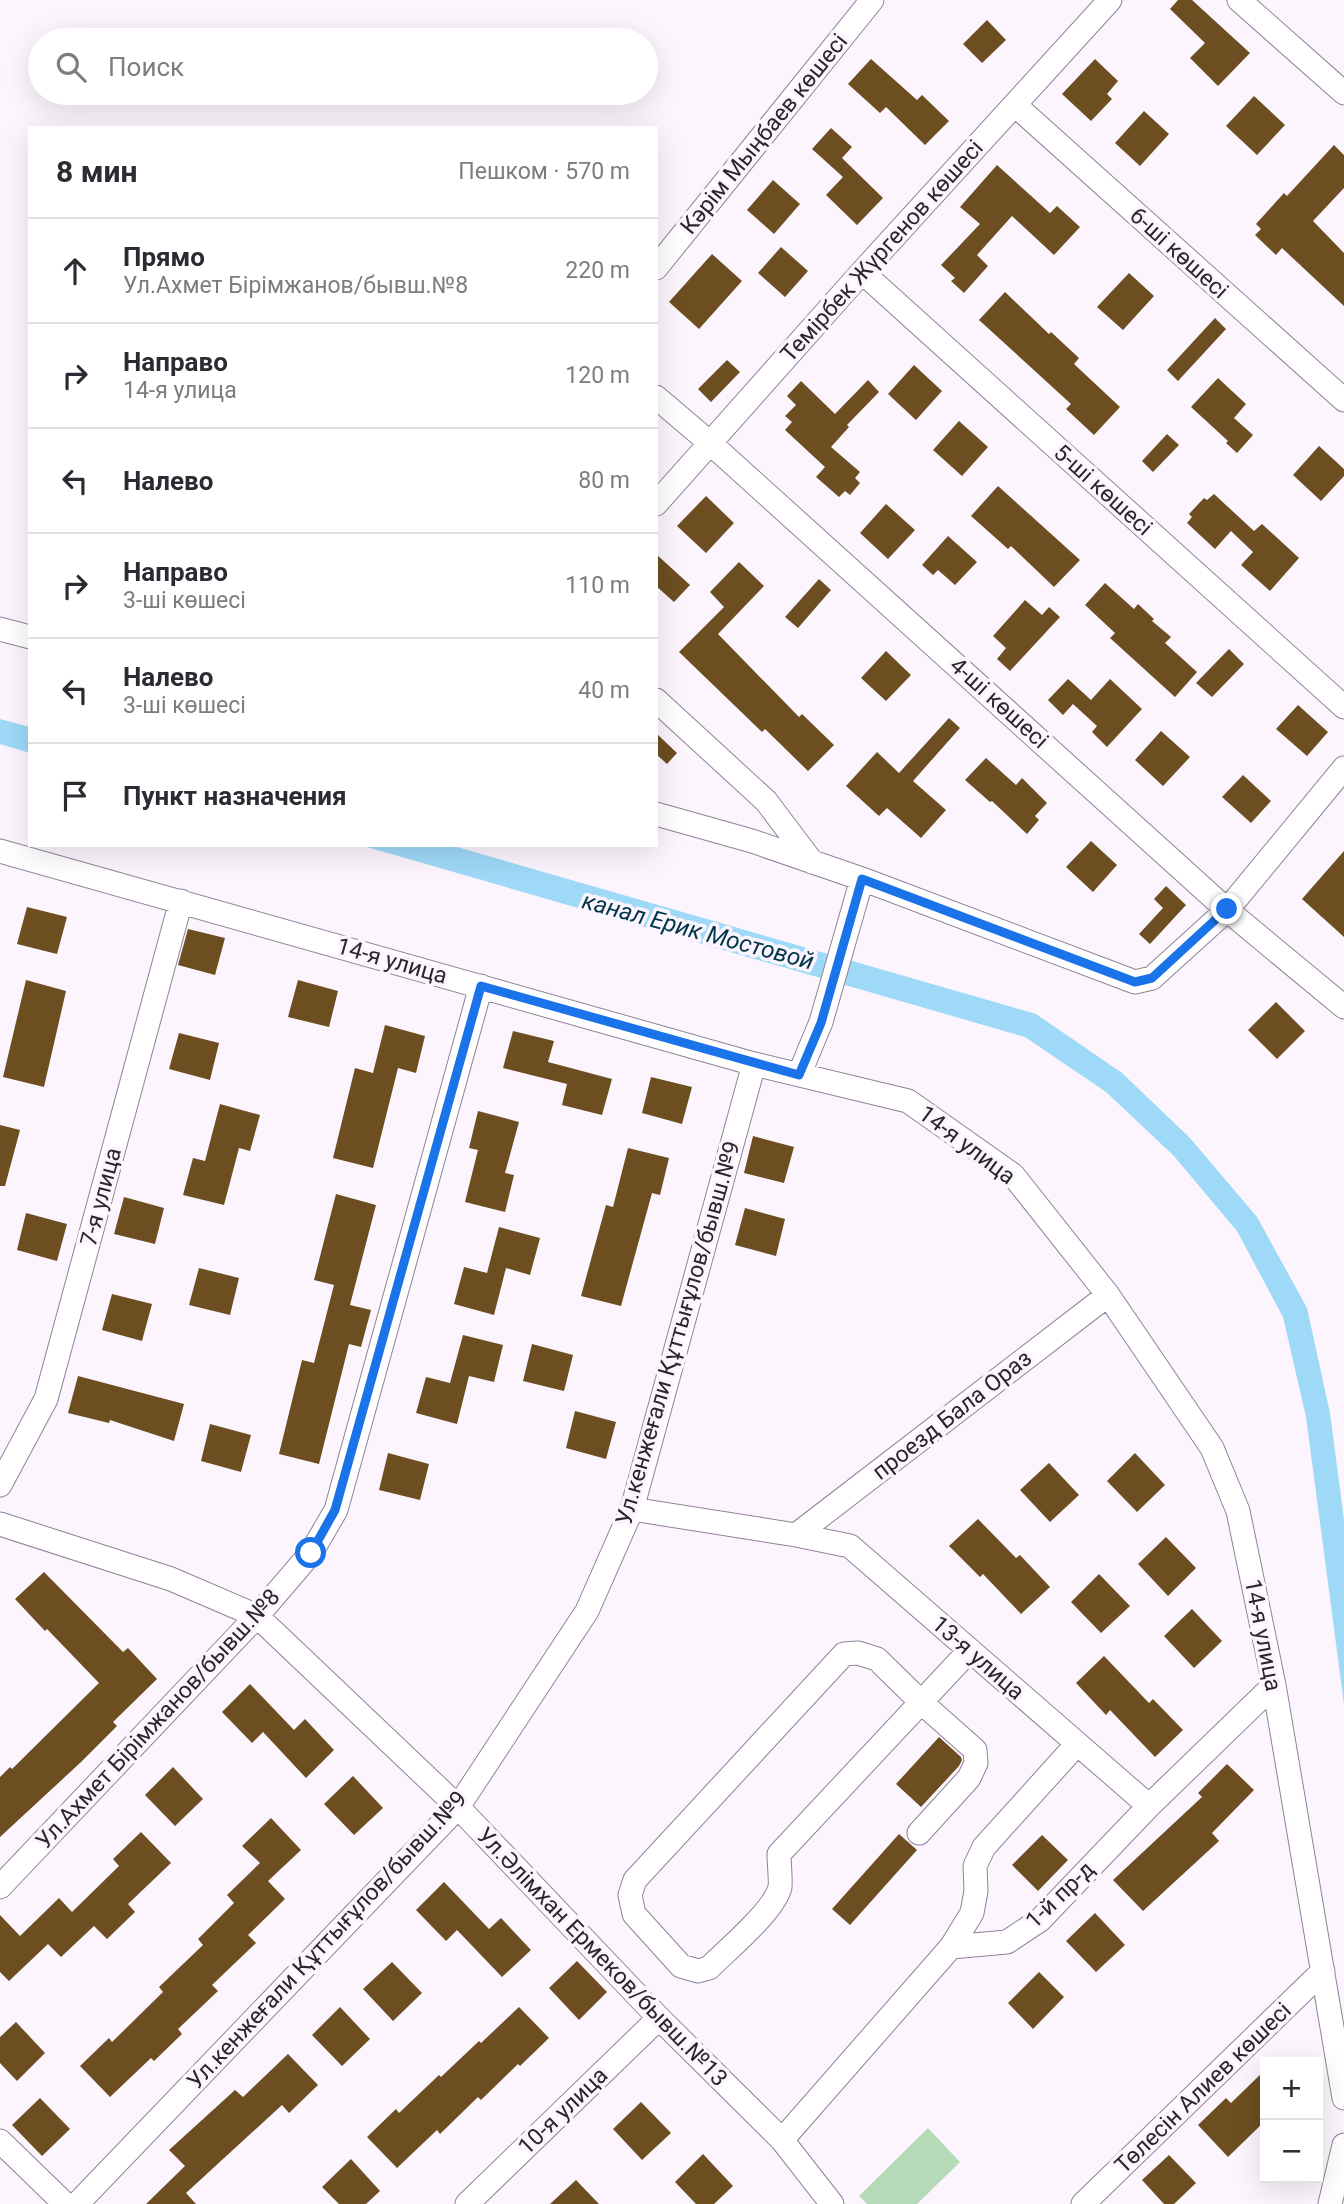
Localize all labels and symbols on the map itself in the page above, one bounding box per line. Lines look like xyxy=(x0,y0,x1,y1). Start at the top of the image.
street label: Кәрім Мыңбаев көшесі xyxy=(675,28,853,240)
street label: Темірбек Жүргенов көшесі xyxy=(775,135,989,367)
street label: 6-ші көшесі xyxy=(1124,202,1234,304)
street label: 5-ші көшесі xyxy=(1048,439,1158,541)
street label: 4-ші көшесі xyxy=(944,652,1054,754)
water label: канал Ерик Мостовой xyxy=(579,887,817,975)
route end xyxy=(1211,893,1242,924)
street label: 14-я улица xyxy=(334,932,450,990)
street label: 14-я улица xyxy=(913,1100,1021,1190)
street label: Ул.кенжеғали Құттығұлов/бывш.№9 xyxy=(610,1138,746,1528)
street label: 7-я улица xyxy=(75,1145,127,1249)
street label: проезд Бала Ораз xyxy=(867,1345,1037,1485)
route start xyxy=(295,1537,326,1568)
street label: 14-я улица xyxy=(1239,1577,1287,1693)
street label: Ул.Ахмет Бірімжанов/бывш.№8 xyxy=(30,1584,286,1854)
street label: 13-я улица xyxy=(926,1611,1030,1705)
street label: Ул.кенжеғали Құттығұлов/бывш.№9 xyxy=(182,1785,472,2095)
street label: Ул.Әлімхан Ермеков/бывш.№13 xyxy=(471,1822,733,2092)
street label: 1-й пр-д xyxy=(1020,1856,1100,1934)
street label: Төлесін Алиев көшесі xyxy=(1109,1997,1297,2179)
street label: 10-я улица xyxy=(513,2062,613,2160)

